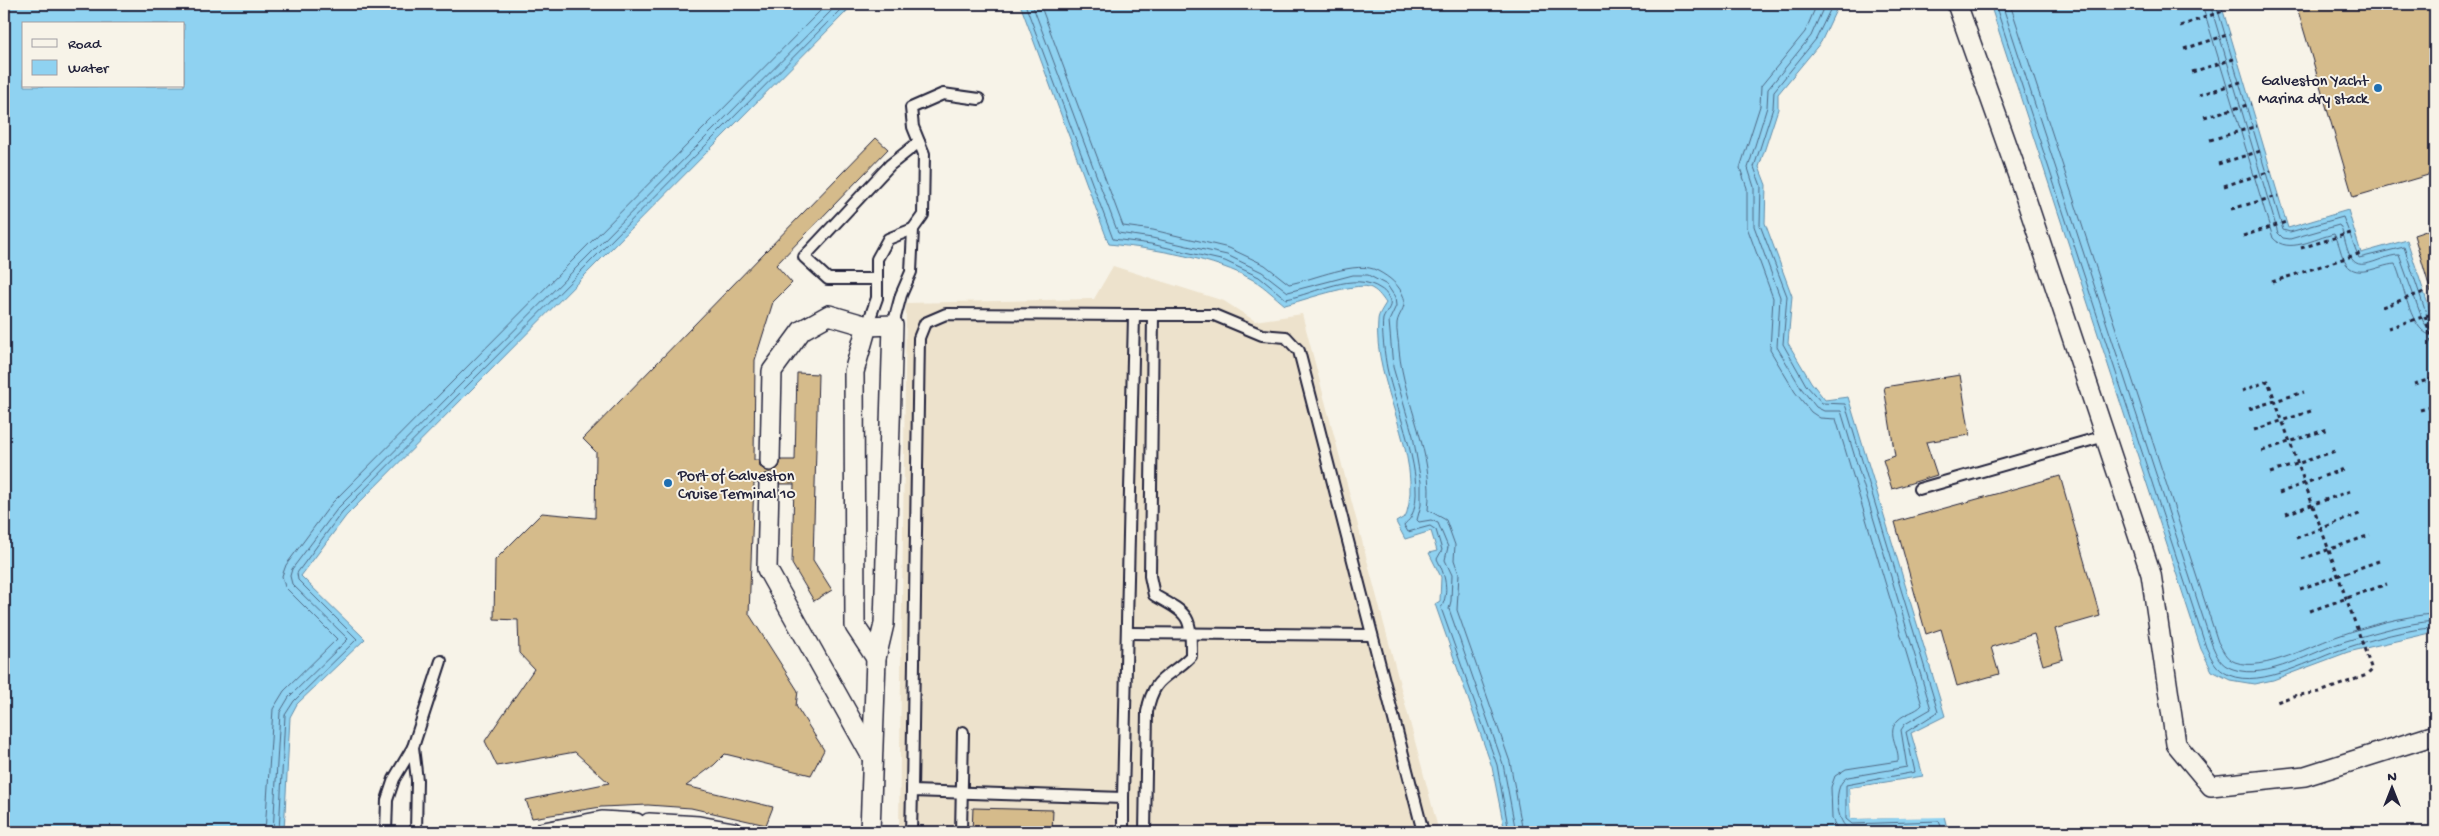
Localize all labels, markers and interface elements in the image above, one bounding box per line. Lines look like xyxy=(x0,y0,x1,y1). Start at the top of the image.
legend xyxy=(22,22,185,88)
text: Road xyxy=(68,36,102,54)
text: Water xyxy=(68,60,110,78)
place label: Galveston Yacht Marina dry stack xyxy=(2258,73,2370,110)
marker: Galveston Yacht Marina dry stack xyxy=(2372,82,2384,94)
place label: Port of Galveston Cruise Terminal 10 xyxy=(677,468,796,505)
marker: Port of Galveston Cruise Terminal 10 xyxy=(662,477,674,489)
north arrow xyxy=(2366,764,2416,814)
text: N xyxy=(2387,769,2397,786)

